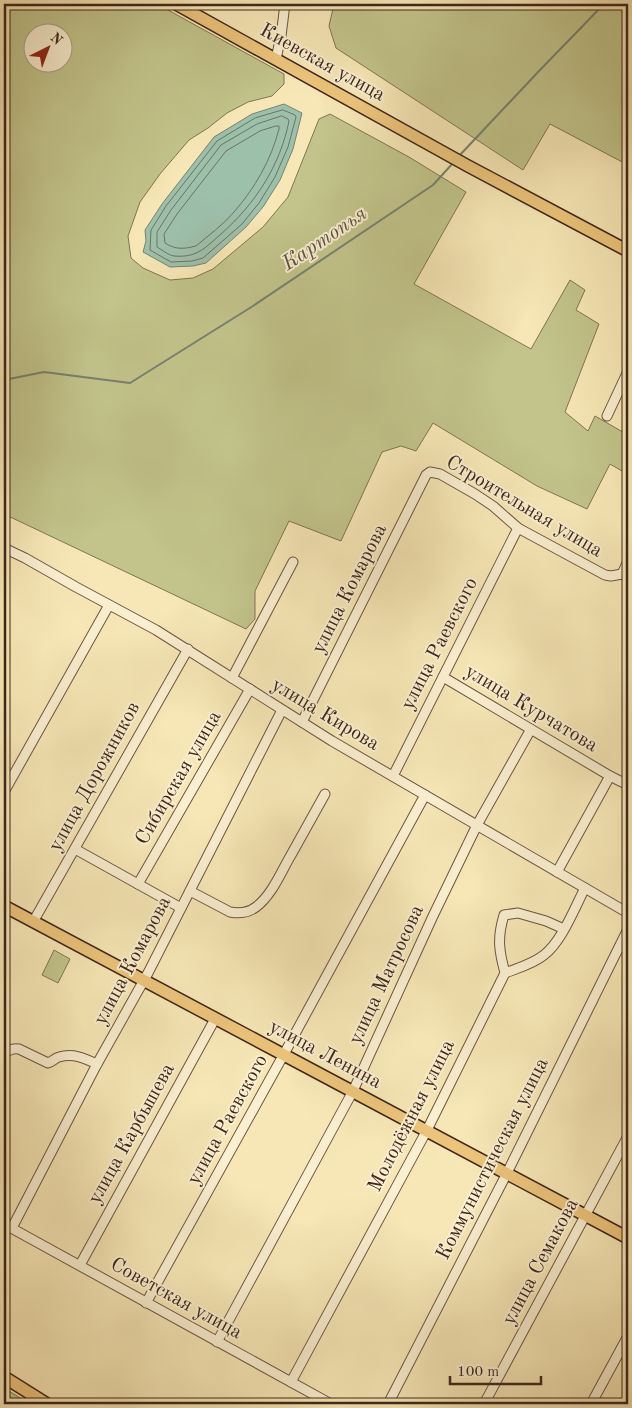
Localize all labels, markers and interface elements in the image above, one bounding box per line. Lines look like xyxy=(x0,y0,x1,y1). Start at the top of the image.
street label: Киевская улица xyxy=(256,20,388,106)
north arrow xyxy=(22,22,72,72)
text: N xyxy=(47,30,65,48)
water label: Картопья xyxy=(278,203,371,275)
street label: Строительная улица xyxy=(442,452,606,562)
street label: улица Комарова xyxy=(309,521,391,657)
street label: улица Раевского xyxy=(398,575,482,713)
street label: улица Курчатова xyxy=(461,662,601,757)
street label: улица Кирова xyxy=(268,675,382,755)
street label: улица Дорожников xyxy=(46,699,144,855)
street label: Сибирская улица xyxy=(133,708,225,848)
street label: улица Комарова xyxy=(91,893,175,1029)
street label: улица Матросова xyxy=(346,902,428,1048)
street label: улица Ленина xyxy=(266,1017,385,1093)
street label: Молодёжная улица xyxy=(365,1037,459,1195)
street label: улица Раевского xyxy=(184,1052,272,1188)
street label: Коммунистическая улица xyxy=(433,1055,553,1263)
street label: улица Карбышева xyxy=(85,1060,179,1208)
street label: улица Семакова xyxy=(499,1195,583,1329)
street label: Советская улица xyxy=(107,1255,245,1344)
scale bar xyxy=(450,1353,541,1385)
text: 100 m xyxy=(457,1365,499,1380)

